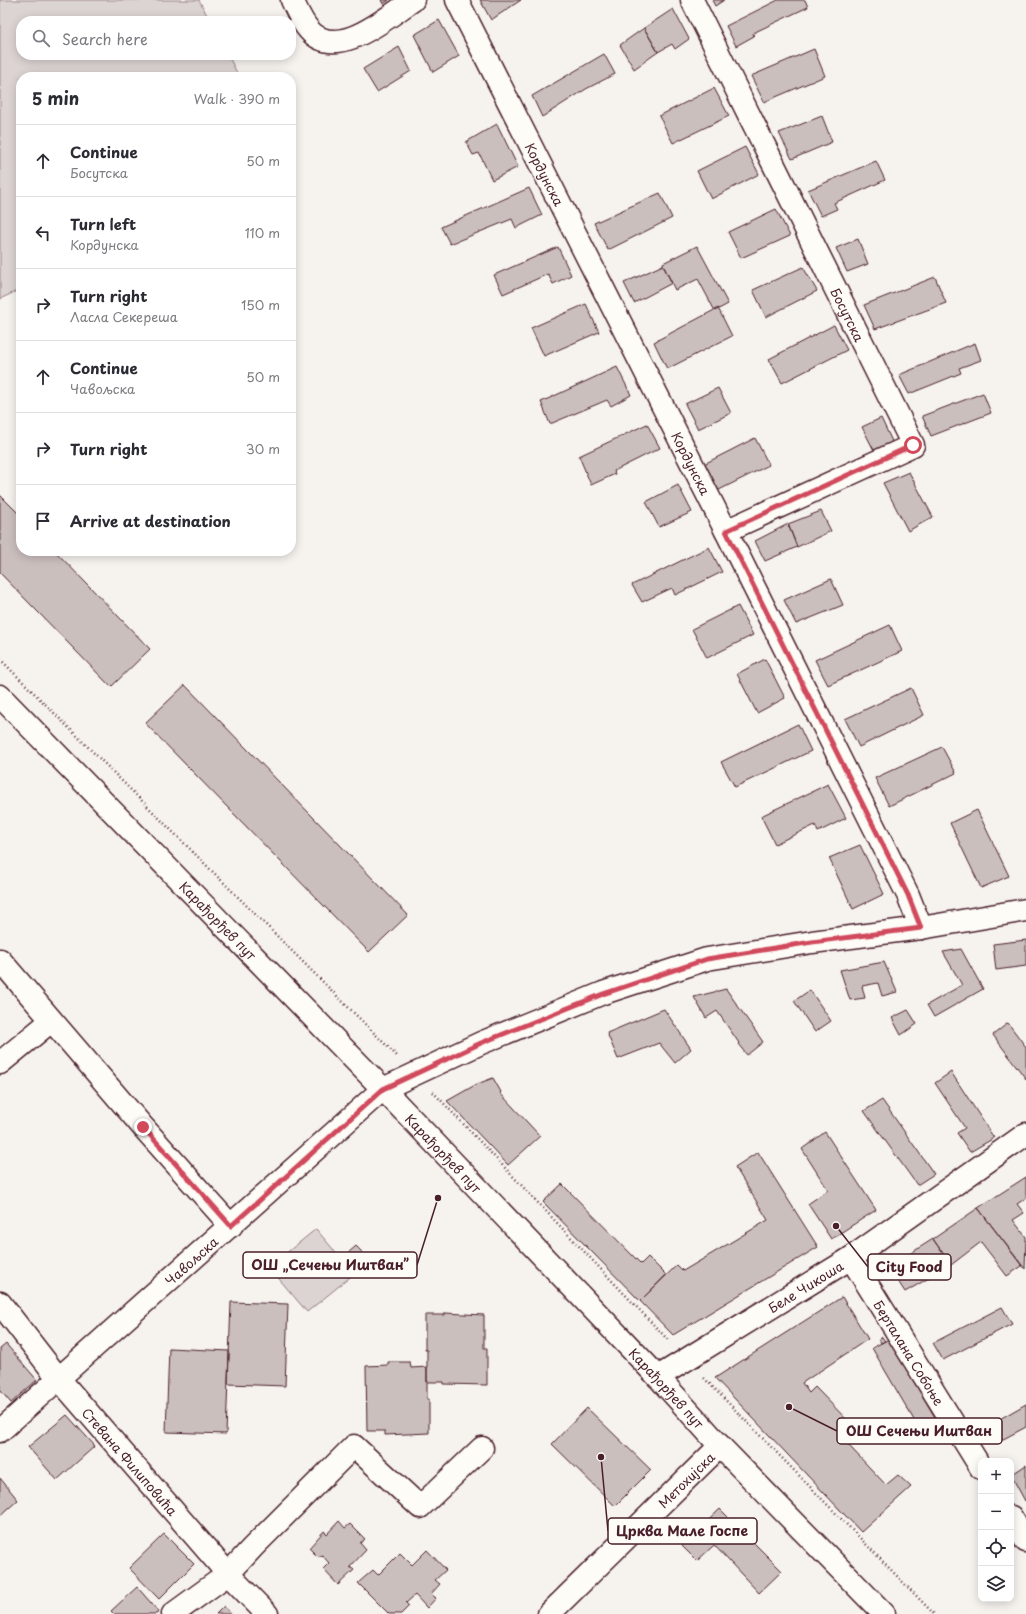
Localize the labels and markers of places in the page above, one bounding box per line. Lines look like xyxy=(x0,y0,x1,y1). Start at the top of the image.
callout: ОШ „Сечењи Иштван” xyxy=(243,1252,417,1278)
callout: City Food xyxy=(868,1254,951,1280)
callout: ОШ Сечењи Иштван xyxy=(837,1418,1002,1444)
callout: Црква Мале Госпе xyxy=(608,1518,757,1544)

